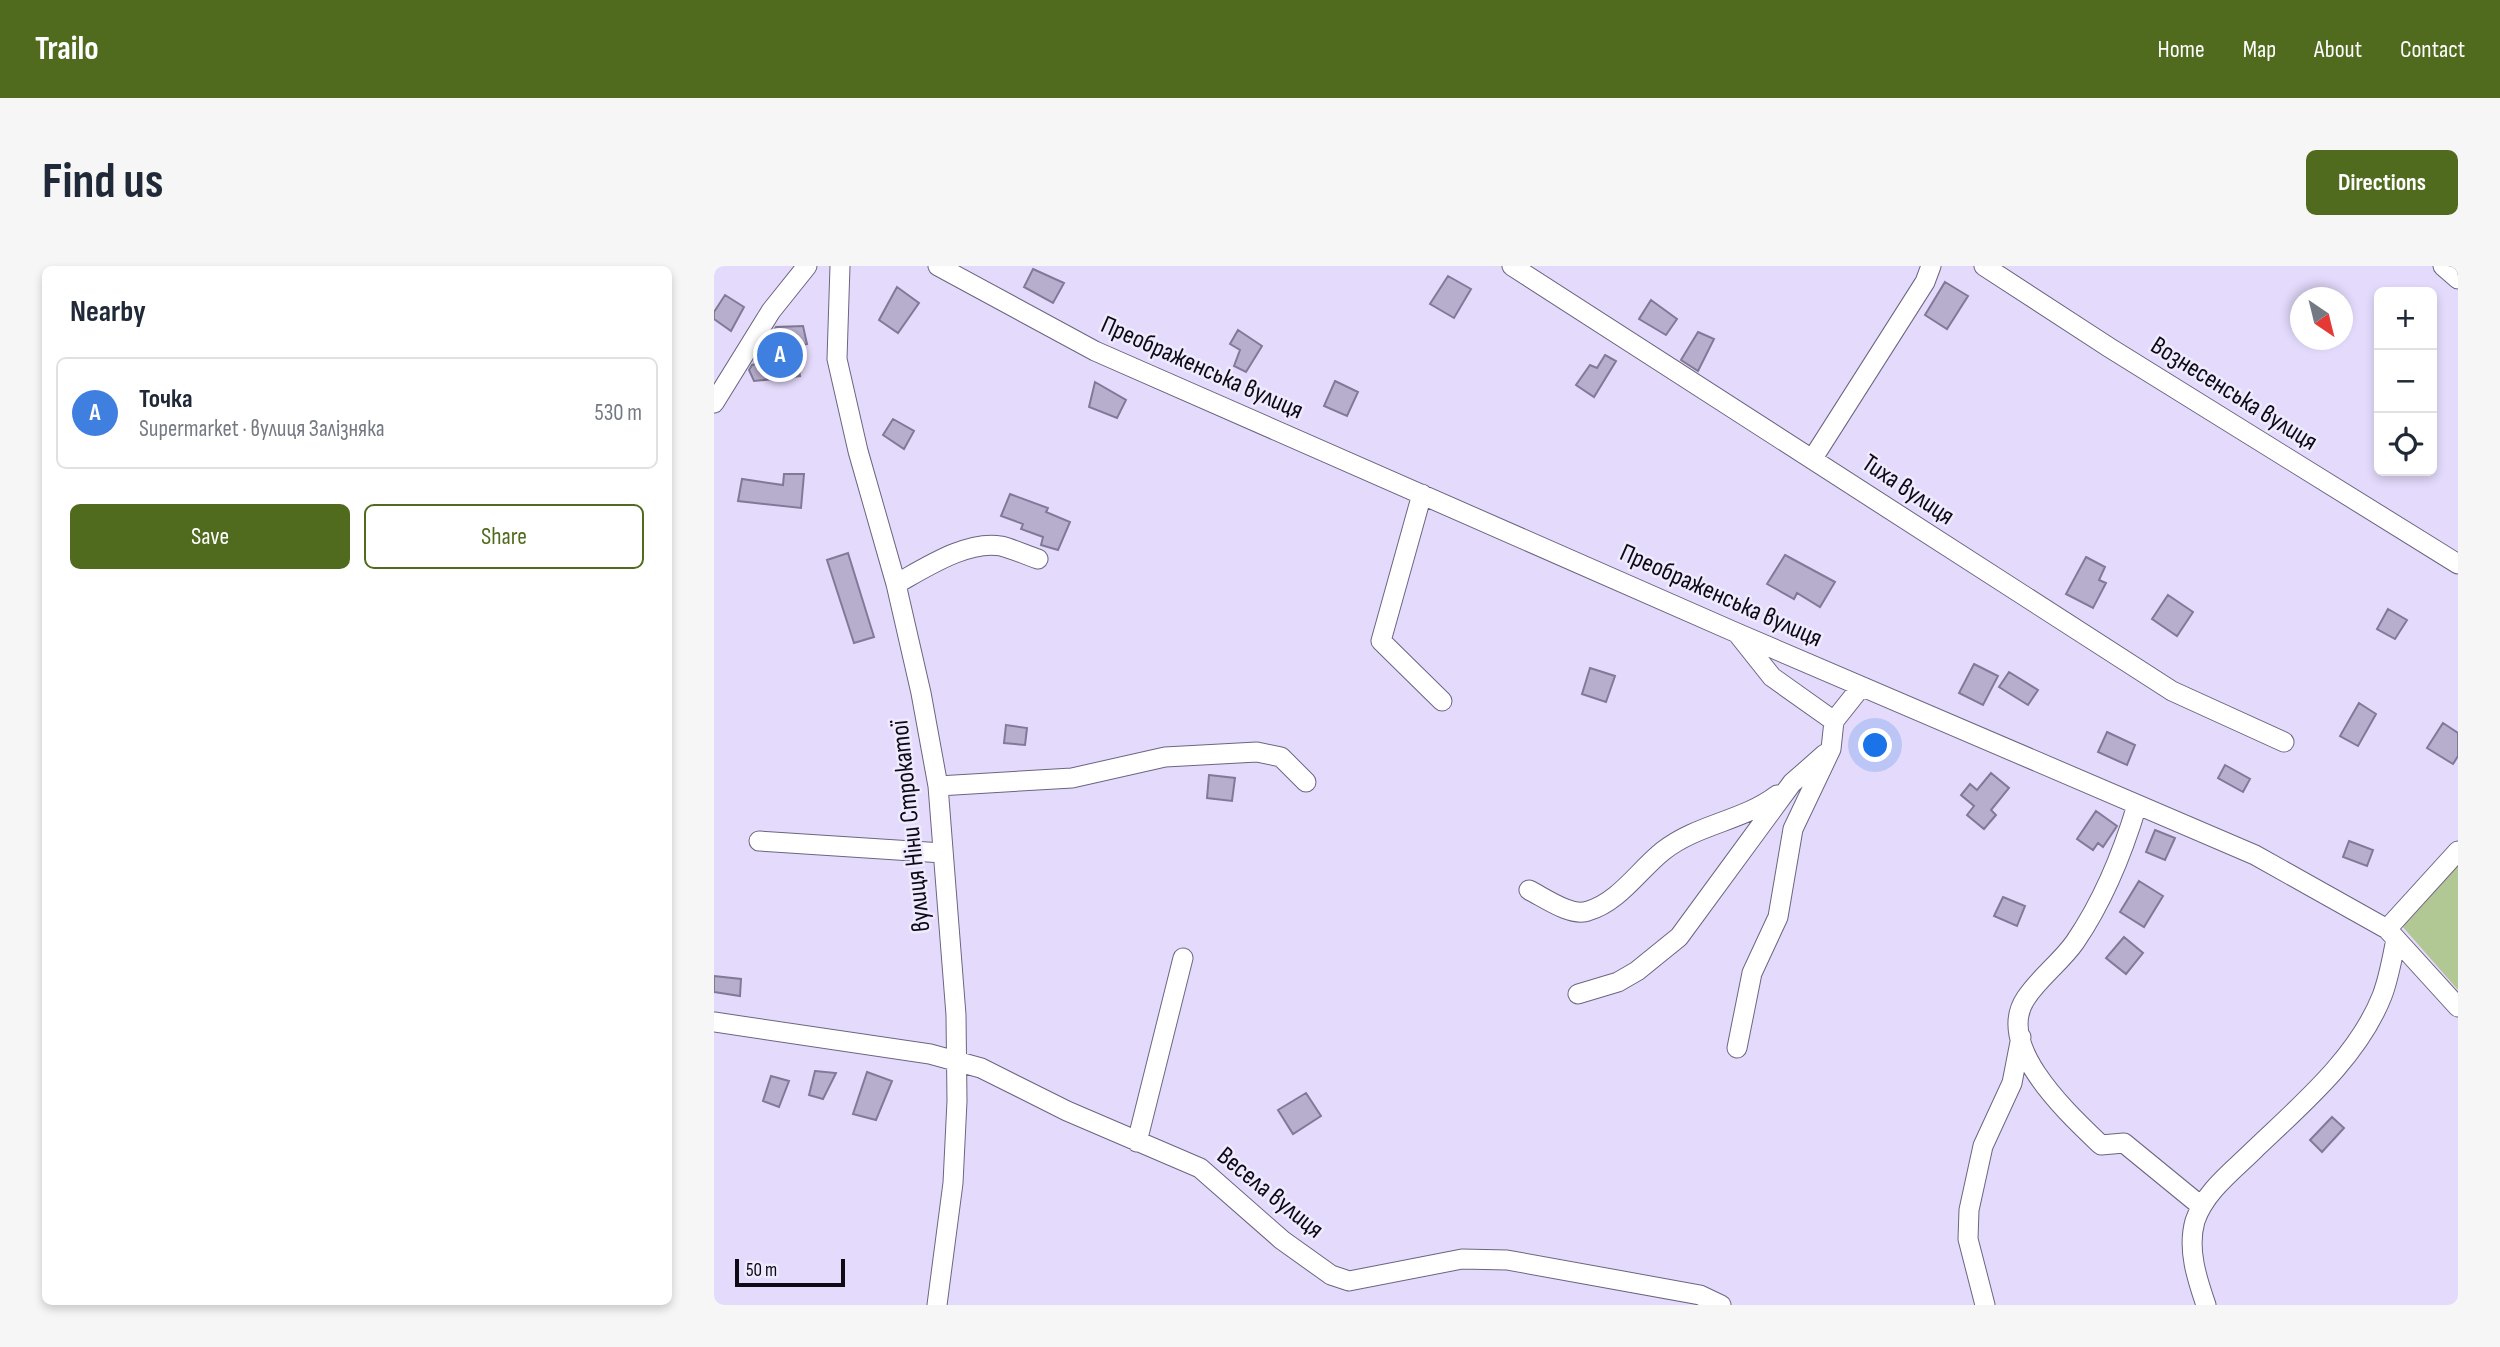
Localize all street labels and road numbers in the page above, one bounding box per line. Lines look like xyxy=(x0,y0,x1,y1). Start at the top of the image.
street label: Преображенська вулиця xyxy=(1096,309,1308,427)
street label: Вознесенська вулиця xyxy=(2145,330,2323,458)
street label: Тиха вулиця xyxy=(1856,448,1960,532)
street label: Преображенська вулиця xyxy=(1615,537,1827,655)
street label: вулиця Ніни Строкатої xyxy=(884,718,938,933)
street label: Весела вулиця xyxy=(1210,1141,1330,1245)

